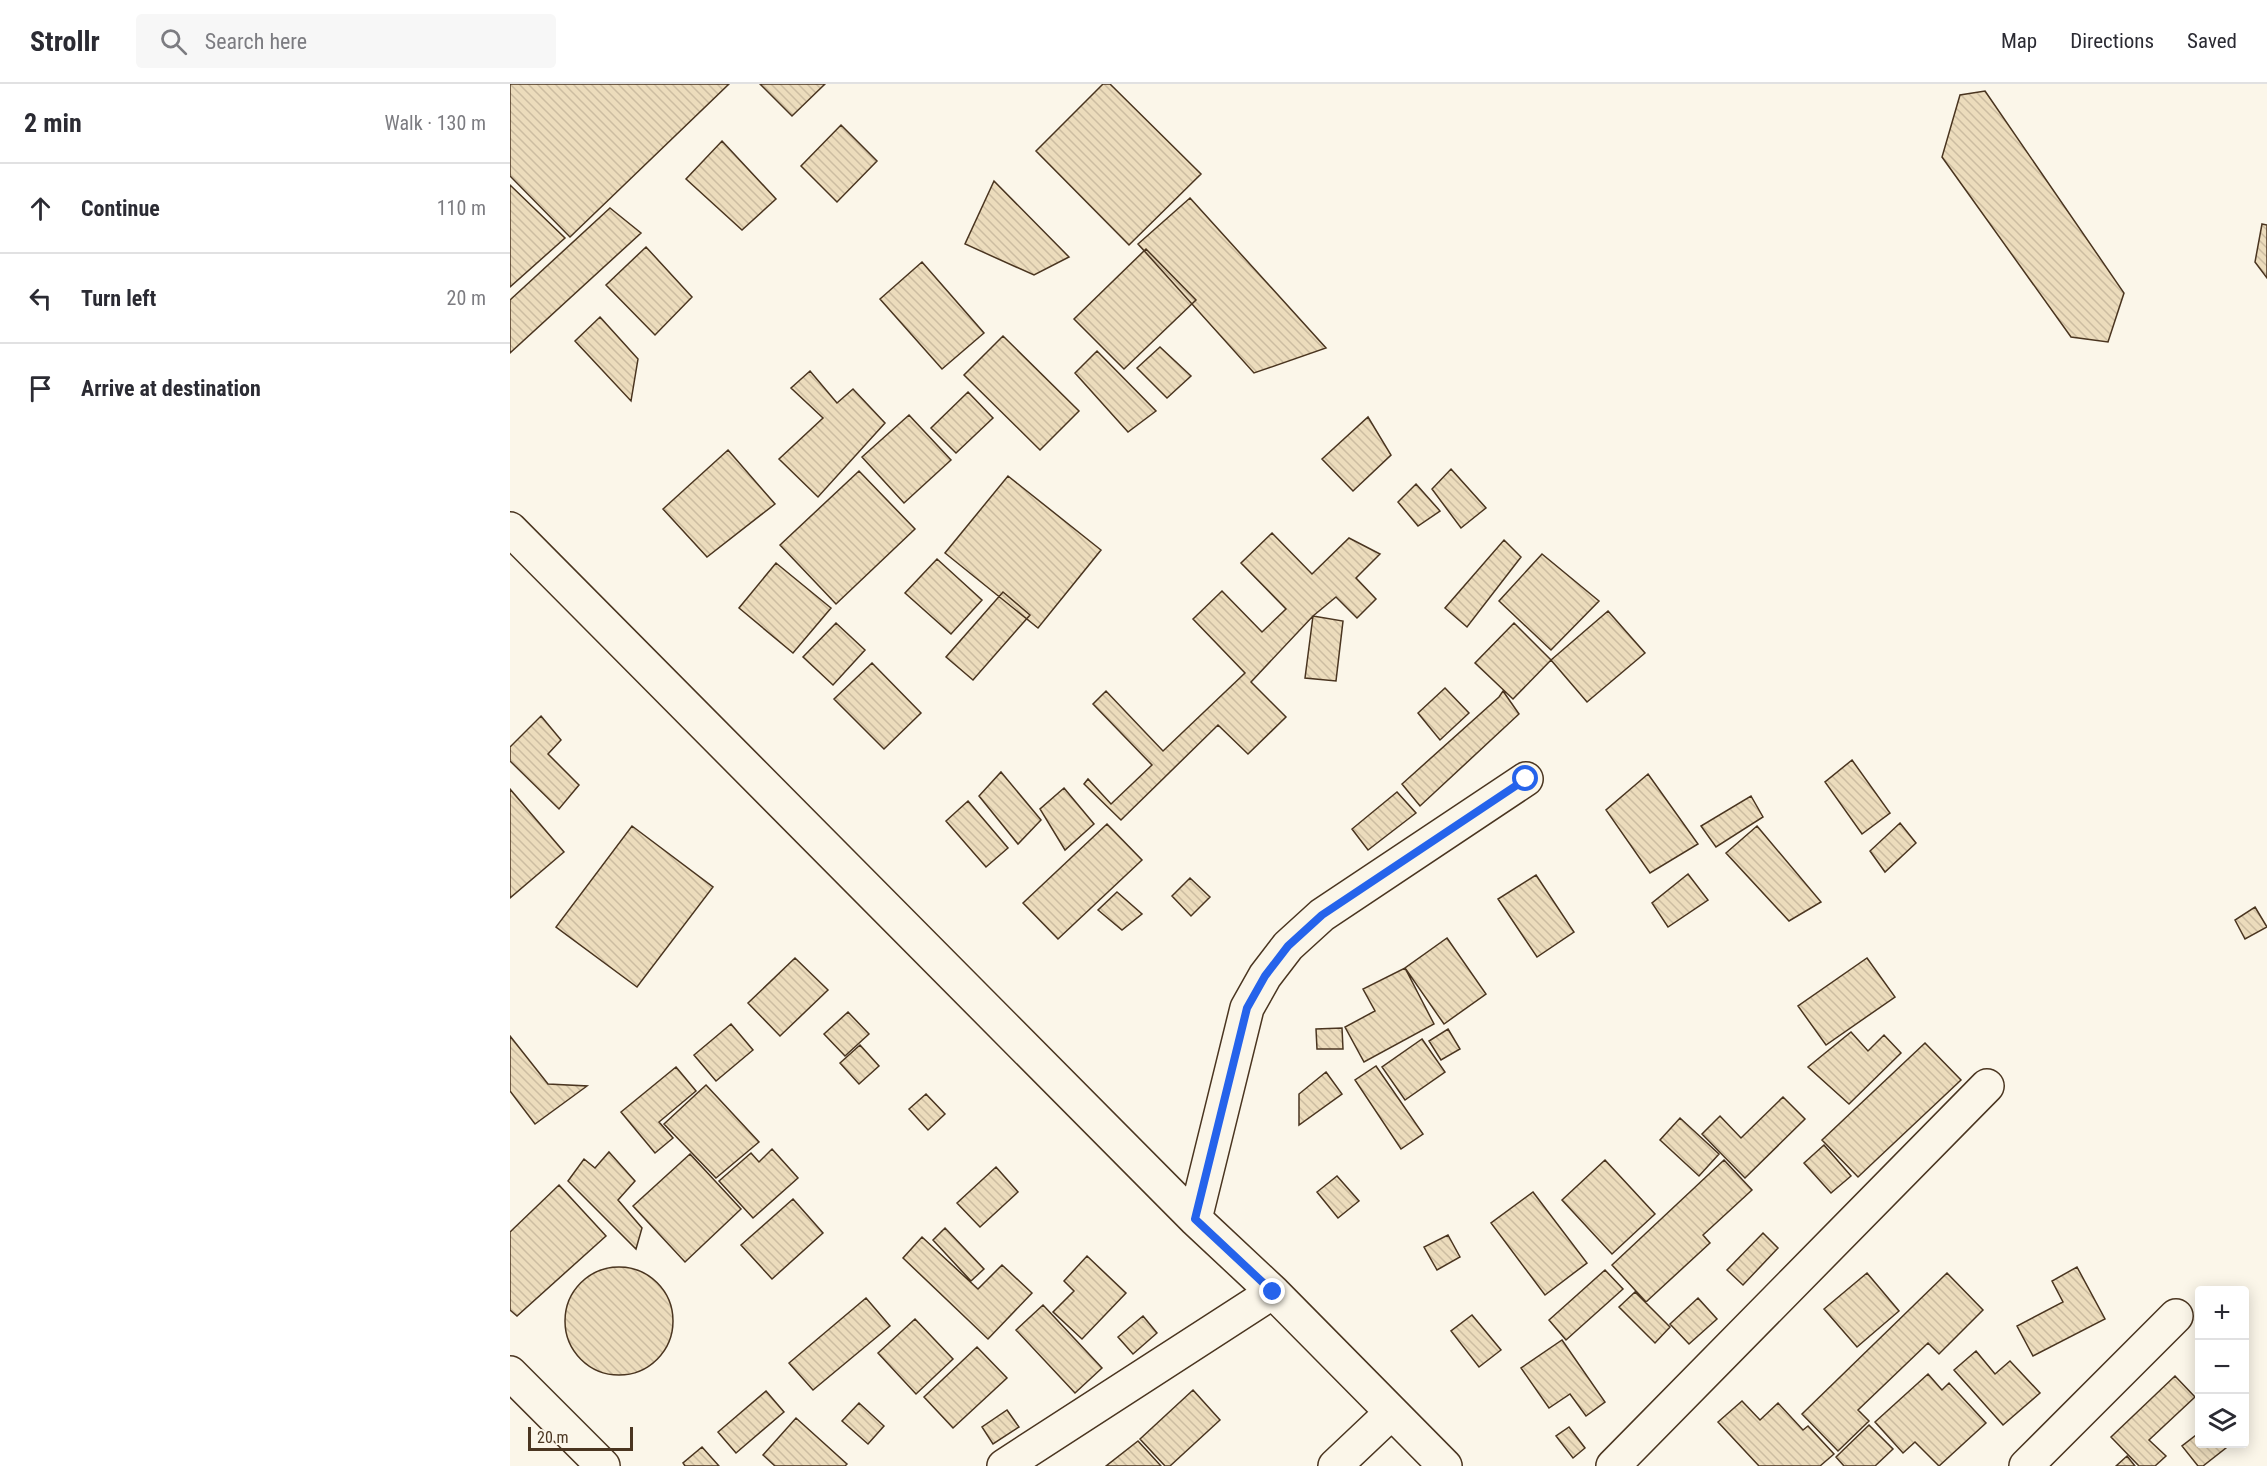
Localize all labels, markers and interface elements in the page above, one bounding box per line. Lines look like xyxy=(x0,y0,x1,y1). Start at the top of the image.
search box xyxy=(136,14,556,68)
text: Strollr xyxy=(30,25,100,58)
icon: search xyxy=(157,25,190,58)
text: Search here xyxy=(205,29,307,54)
text: Map xyxy=(2001,29,2037,53)
text: Directions xyxy=(2070,29,2154,53)
text: Saved xyxy=(2187,29,2237,53)
text: 2 min xyxy=(24,108,82,138)
text: Walk · 130 m xyxy=(385,111,486,135)
icon: ahead xyxy=(24,192,57,225)
text: Continue xyxy=(81,196,160,221)
text: 110 m xyxy=(437,196,486,220)
icon: left xyxy=(24,282,57,315)
text: Turn left xyxy=(81,286,156,311)
text: 20 m xyxy=(447,286,486,310)
icon: arrive xyxy=(24,372,57,405)
text: Arrive at destination xyxy=(81,376,261,401)
route start xyxy=(1512,765,1538,791)
route end xyxy=(1259,1278,1285,1304)
map controls xyxy=(2195,1286,2249,1448)
button: + xyxy=(2195,1286,2249,1340)
button: − xyxy=(2195,1340,2249,1394)
button: layers xyxy=(2195,1394,2249,1448)
scale bar xyxy=(528,1424,633,1452)
text: 20 m xyxy=(537,1428,569,1447)

